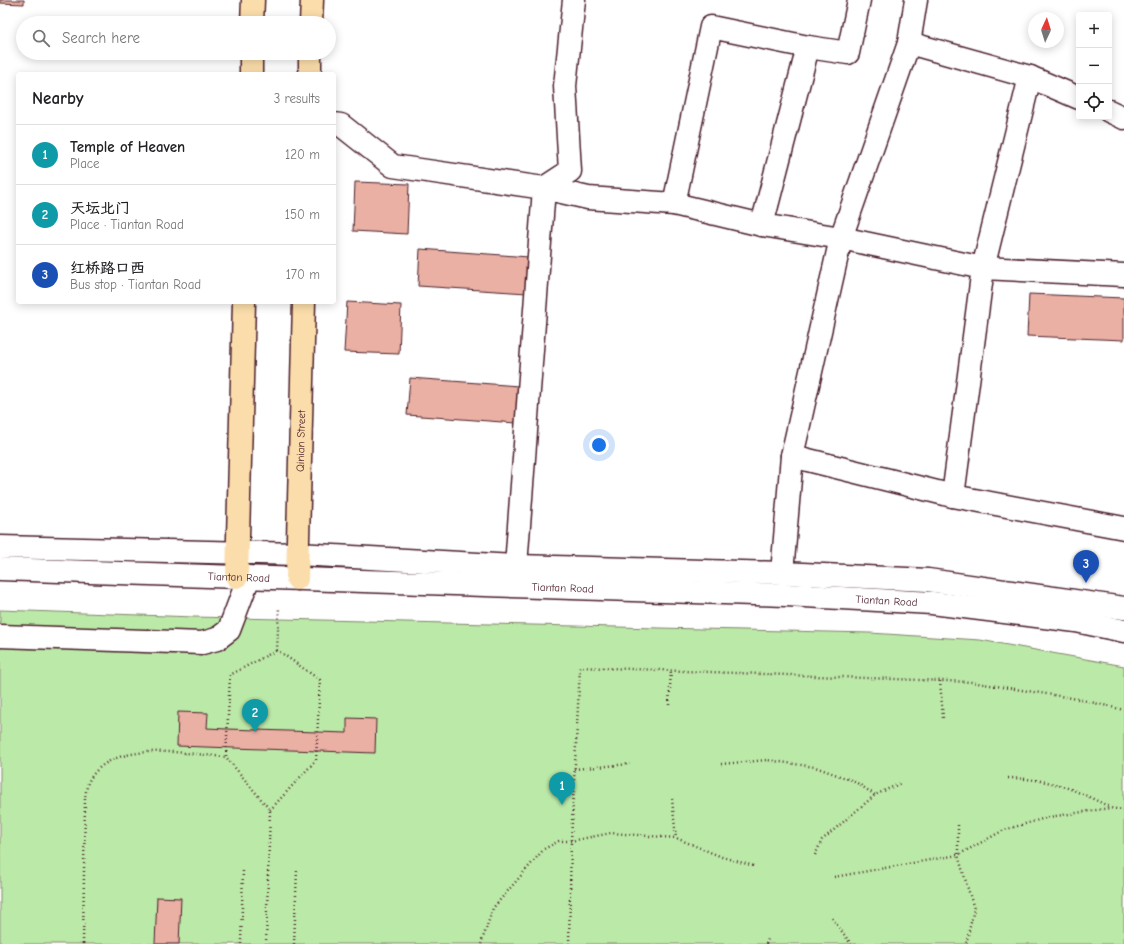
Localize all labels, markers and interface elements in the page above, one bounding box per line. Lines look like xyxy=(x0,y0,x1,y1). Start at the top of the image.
north arrow xyxy=(1028,12,1064,48)
map controls xyxy=(1076,12,1112,120)
button: + xyxy=(1076,12,1112,48)
search box xyxy=(16,16,336,60)
icon: search xyxy=(30,27,52,49)
text: Search here xyxy=(62,29,140,47)
button: − xyxy=(1076,48,1112,84)
button: locate xyxy=(1076,84,1112,120)
text: Nearby xyxy=(32,89,83,108)
text: 3 results xyxy=(274,91,320,106)
text: Temple of Heaven xyxy=(70,138,185,156)
text: 1 xyxy=(42,147,48,162)
text: 120 m xyxy=(285,147,320,162)
text: Place xyxy=(70,156,100,171)
text: 天坛北门 xyxy=(70,199,130,217)
text: 2 xyxy=(42,207,48,222)
text: 150 m xyxy=(285,207,320,222)
text: Place · Tiantan Road xyxy=(70,217,184,232)
text: 红桥路口西 xyxy=(70,259,145,277)
text: 3 xyxy=(42,267,48,282)
text: 170 m xyxy=(286,267,320,282)
text: Bus stop · Tiantan Road xyxy=(70,277,201,292)
street label: Qinian Street xyxy=(293,409,308,472)
your location xyxy=(589,435,609,455)
pin: 3 xyxy=(1073,550,1099,583)
street label: Tiantan Road xyxy=(208,569,270,584)
street label: Tiantan Road xyxy=(531,580,594,595)
street label: Tiantan Road xyxy=(855,592,918,609)
pin: 2 xyxy=(242,699,268,732)
pin: 1 xyxy=(549,772,575,805)

